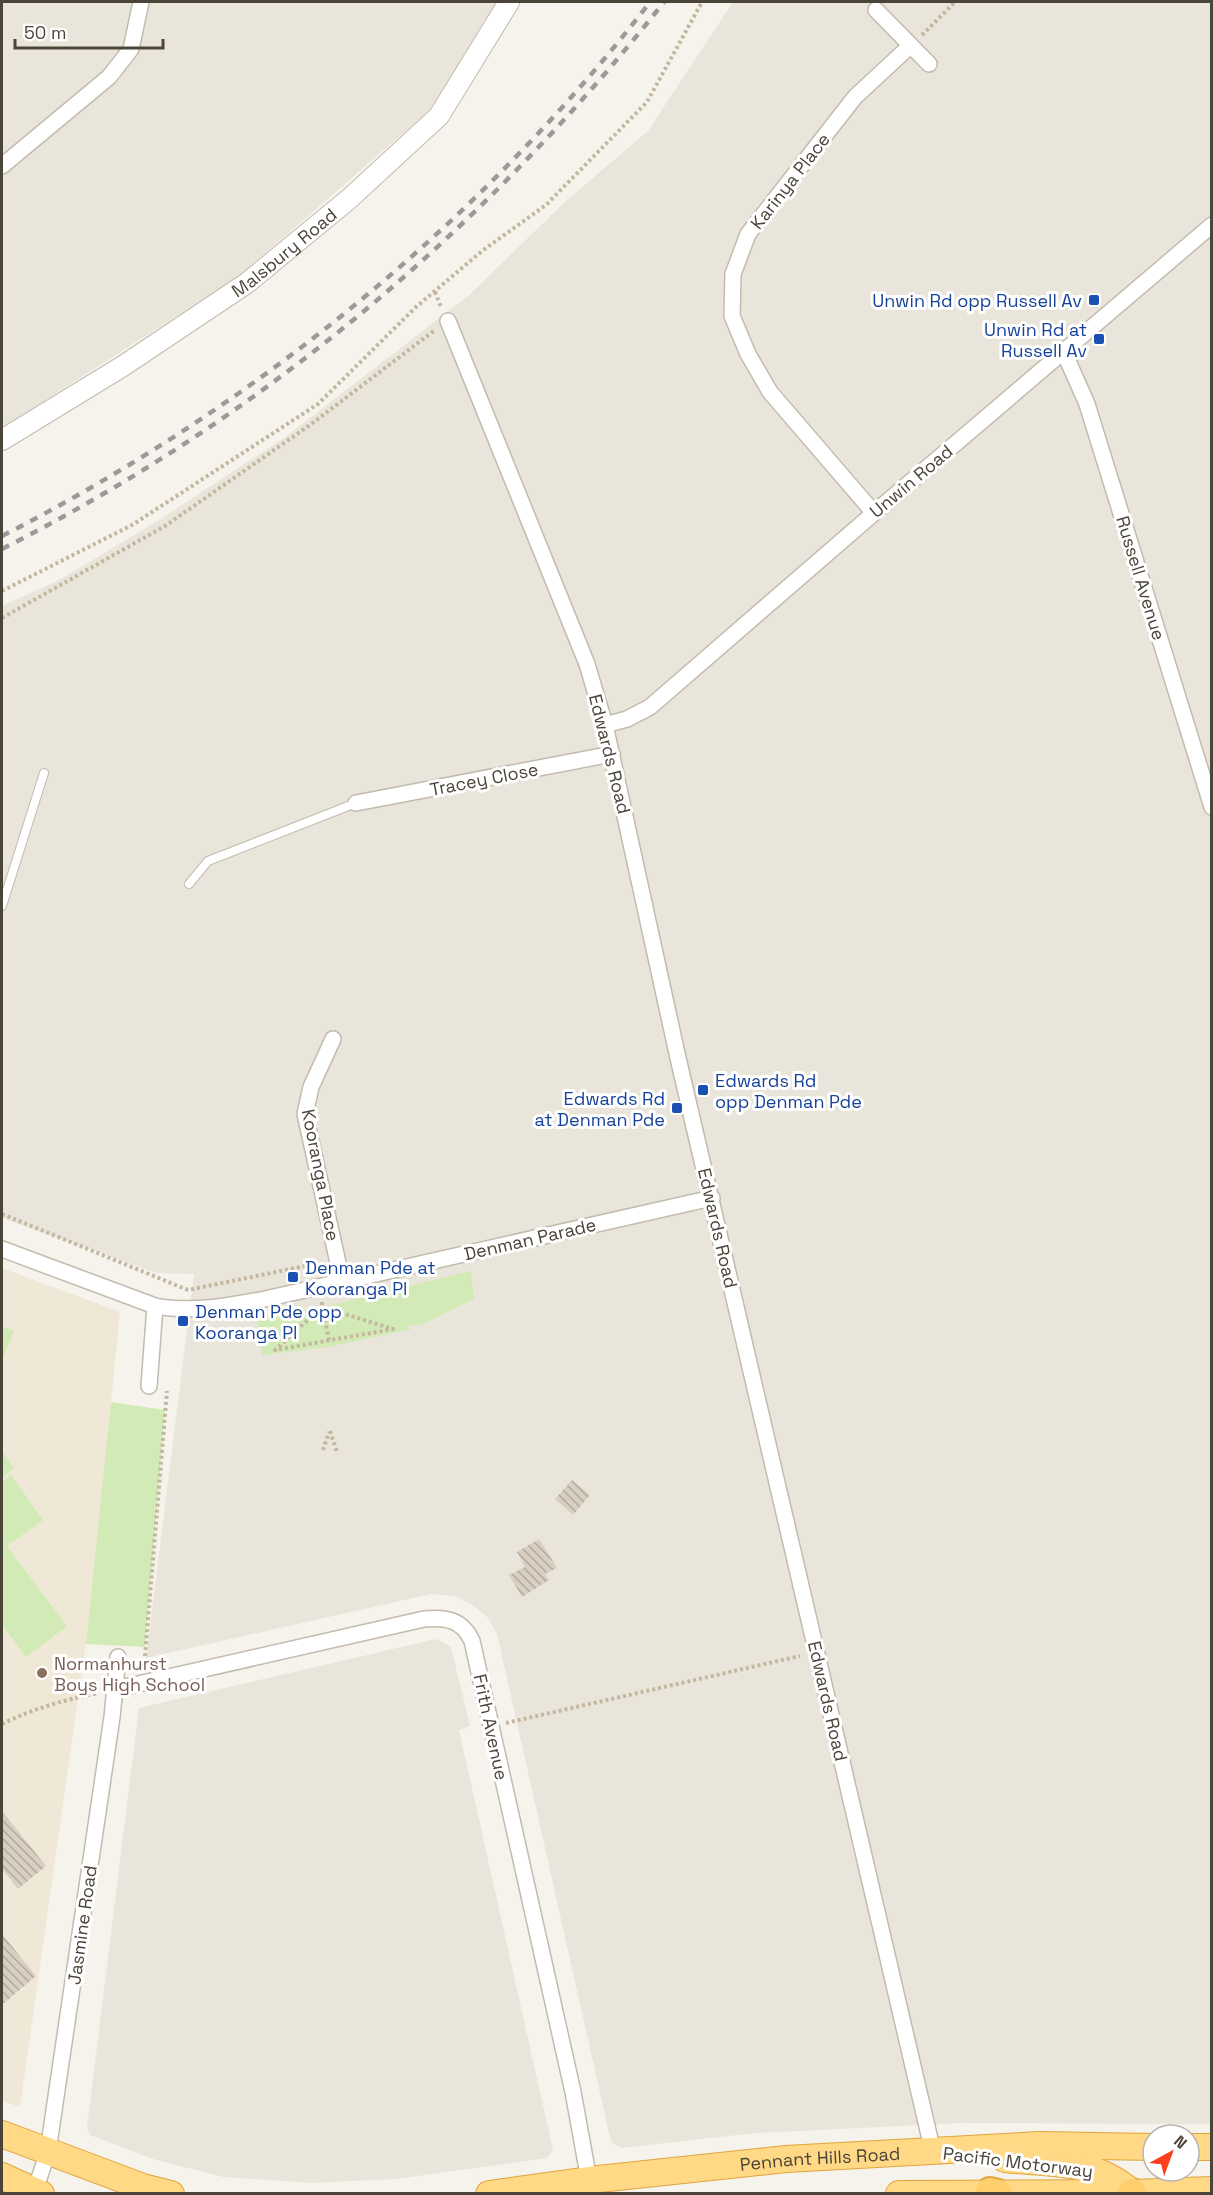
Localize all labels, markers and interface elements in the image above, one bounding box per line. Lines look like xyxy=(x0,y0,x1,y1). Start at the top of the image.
scale bar xyxy=(15,12,164,50)
text: 50 m xyxy=(24,21,66,44)
street label: Karinya Place xyxy=(745,128,835,234)
street label: Malsbury Road xyxy=(227,203,341,302)
place label: Unwin Rd opp Russell Av xyxy=(872,289,1082,312)
marker: Unwin Rd opp Russell Av xyxy=(1087,293,1101,307)
place label: Unwin Rd at Russell Av xyxy=(984,318,1087,362)
marker: Unwin Rd at Russell Av xyxy=(1092,332,1106,346)
street label: Unwin Road xyxy=(865,440,957,522)
street label: Russell Avenue xyxy=(1111,513,1171,643)
street label: Edwards Road xyxy=(584,692,636,816)
street label: Tracey Close xyxy=(428,757,540,801)
place label: Edwards Rd opp Denman Pde xyxy=(715,1069,862,1113)
marker: Edwards Rd opp Denman Pde xyxy=(696,1083,710,1097)
place label: Edwards Rd at Denman Pde xyxy=(534,1087,665,1131)
marker: Edwards Rd at Denman Pde xyxy=(670,1101,684,1115)
street label: Kooranga Place xyxy=(297,1107,345,1243)
street label: Edwards Road xyxy=(693,1166,743,1290)
street label: Denman Parade xyxy=(462,1213,598,1265)
place label: Denman Pde at Kooranga Pl xyxy=(305,1256,436,1300)
marker: Denman Pde at Kooranga Pl xyxy=(286,1270,300,1284)
place label: Denman Pde opp Kooranga Pl xyxy=(195,1300,342,1344)
marker: Denman Pde opp Kooranga Pl xyxy=(176,1314,190,1328)
street label: Edwards Road xyxy=(803,1639,853,1763)
place label: Normanhurst Boys High School xyxy=(54,1652,205,1696)
marker: Normanhurst Boys High School xyxy=(35,1666,49,1680)
street label: Frith Avenue xyxy=(469,1672,513,1782)
street label: Jasmine Road xyxy=(62,1864,102,1986)
north arrow xyxy=(1141,2123,1201,2183)
text: N xyxy=(1170,2131,1191,2154)
street label: Pennant Hills Road xyxy=(739,2141,901,2175)
street label: Pacific Motorway xyxy=(942,2141,1094,2183)

